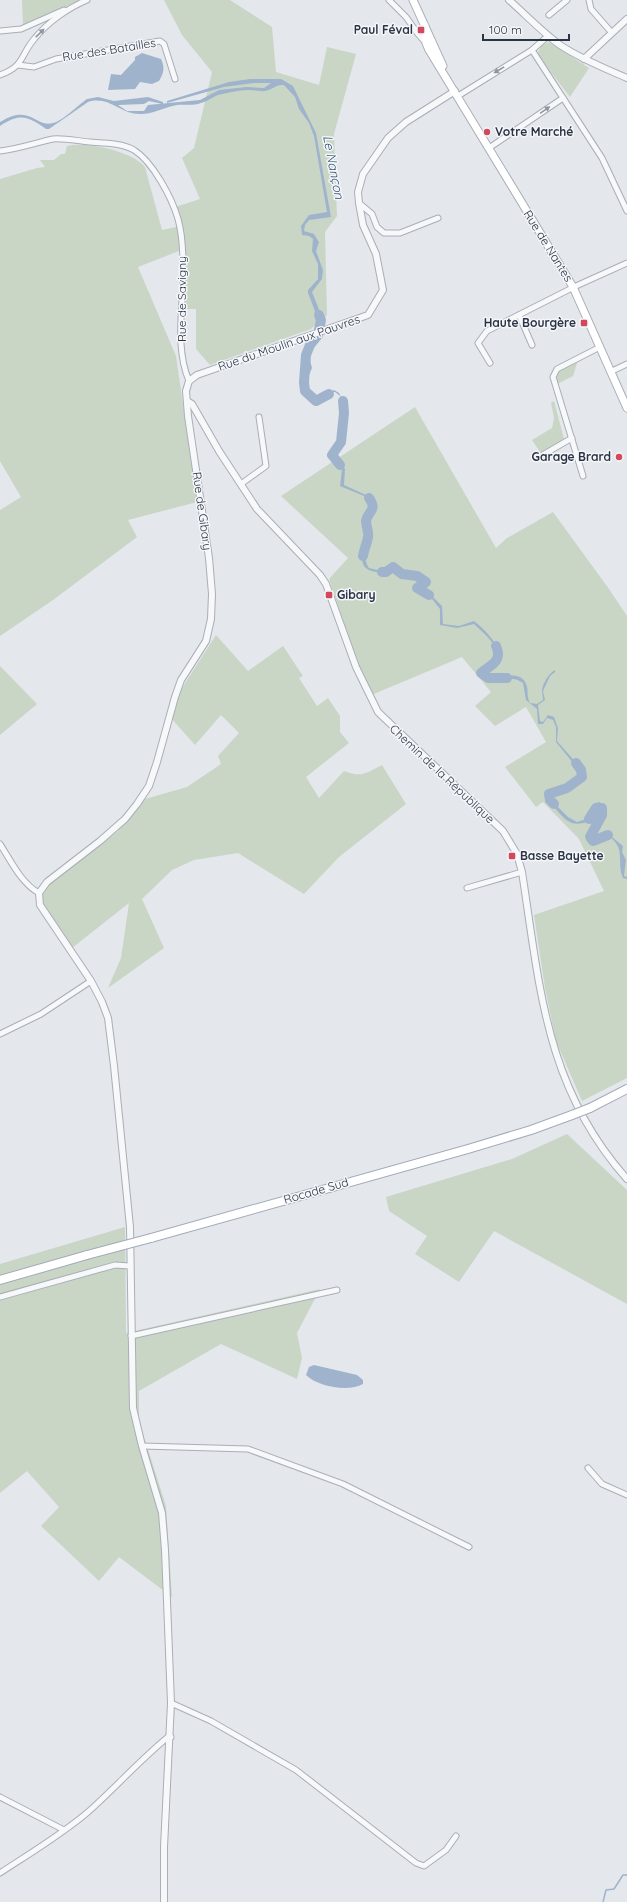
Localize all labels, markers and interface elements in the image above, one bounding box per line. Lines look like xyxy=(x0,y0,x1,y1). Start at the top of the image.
scale bar xyxy=(483,16,569,42)
place label: Paul Féval xyxy=(354,22,413,37)
text: 100 m xyxy=(489,22,522,37)
marker: Paul Féval xyxy=(416,25,426,35)
one-way arrow xyxy=(35,28,45,38)
street label: Rue des Batailles xyxy=(61,35,157,64)
one-way arrow xyxy=(494,66,504,74)
one-way arrow xyxy=(539,106,550,114)
place label: Votre Marché xyxy=(495,124,573,139)
marker: Votre Marché xyxy=(482,127,492,137)
water label: Le Nançon xyxy=(320,134,348,201)
street label: Rue de Nantes xyxy=(520,207,577,285)
street label: Rue de Savigny xyxy=(174,256,189,342)
street label: Rue du Moulin aux Pauvres xyxy=(216,311,362,374)
place label: Haute Bourgère xyxy=(484,315,576,330)
marker: Haute Bourgère xyxy=(579,318,589,328)
place label: Garage Brard xyxy=(532,449,611,464)
marker: Garage Brard xyxy=(614,452,624,462)
street label: Rue de Gibary xyxy=(190,471,215,551)
place label: Gibary xyxy=(337,587,376,602)
marker: Gibary xyxy=(324,590,334,600)
street label: Chemin de la République xyxy=(387,721,498,826)
place label: Basse Bayette xyxy=(520,848,604,863)
marker: Basse Bayette xyxy=(507,851,517,861)
street label: Rocade Sud xyxy=(282,1174,350,1207)

